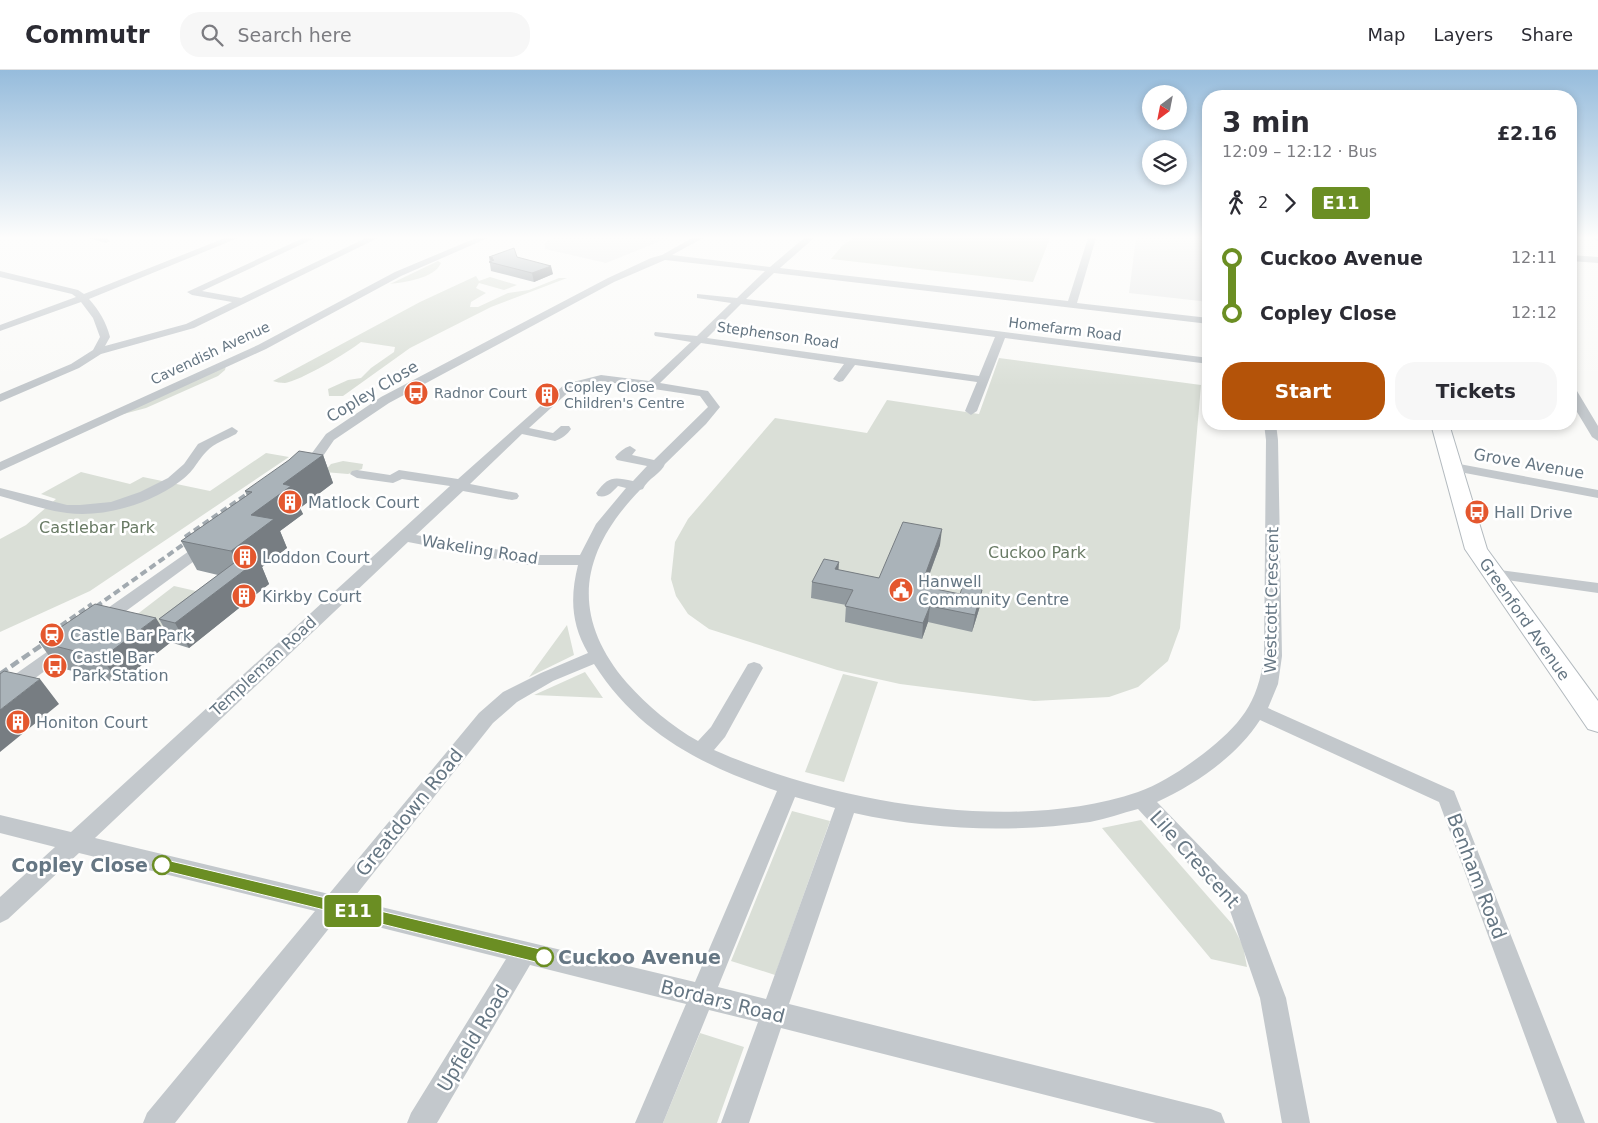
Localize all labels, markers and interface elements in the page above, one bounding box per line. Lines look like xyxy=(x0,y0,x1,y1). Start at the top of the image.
search box xyxy=(180,12,530,57)
text: Commutr xyxy=(25,21,150,49)
icon: search xyxy=(198,21,226,49)
text: Search here xyxy=(238,24,352,46)
text: Map xyxy=(1367,24,1405,45)
text: Layers xyxy=(1433,24,1493,45)
text: Share xyxy=(1521,24,1573,45)
north arrow xyxy=(1142,85,1188,130)
map controls xyxy=(1142,85,1187,185)
text: 3 min xyxy=(1222,106,1310,139)
text: £2.16 xyxy=(1497,122,1557,144)
button: layers xyxy=(1142,140,1187,185)
text: 12:09 – 12:12 · Bus xyxy=(1222,142,1377,161)
icon: walk xyxy=(1222,189,1250,217)
icon: forward xyxy=(1276,189,1304,217)
text: E11 xyxy=(1322,192,1360,213)
text: 2 xyxy=(1258,193,1268,212)
text: Cuckoo Avenue xyxy=(1260,247,1423,269)
text: 12:11 xyxy=(1511,248,1557,267)
text: Copley Close xyxy=(1260,302,1397,324)
text: 12:12 xyxy=(1511,303,1557,322)
street label: Homefarm Road xyxy=(1008,314,1122,344)
street label: Cavendish Avenue xyxy=(148,318,272,388)
street label: Stephenson Road xyxy=(716,319,840,351)
street label: Copley Close xyxy=(323,357,422,426)
button: Start xyxy=(1222,362,1385,420)
button: Tickets xyxy=(1395,362,1557,420)
place label: Copley Close Children's Centre xyxy=(564,379,685,411)
bus stop icon: Radnor Court xyxy=(403,380,429,406)
building icon: Copley Close Children's Centre xyxy=(534,382,560,408)
place label: Radnor Court xyxy=(434,385,528,401)
street label: Grove Avenue xyxy=(1472,444,1586,483)
building icon: Matlock Court xyxy=(277,489,303,515)
place label: Matlock Court xyxy=(308,493,419,512)
bus stop icon: Hall Drive xyxy=(1464,499,1490,525)
place label: Hall Drive xyxy=(1494,503,1572,522)
park label: Castlebar Park xyxy=(39,518,156,537)
street label: Westcott Crescent xyxy=(1261,527,1282,673)
street label: Wakeling Road xyxy=(420,531,539,568)
park label: Cuckoo Park xyxy=(988,543,1087,562)
building icon: Loddon Court xyxy=(232,544,258,570)
place label: Loddon Court xyxy=(262,548,370,567)
street label: Greenford Avenue xyxy=(1475,555,1574,684)
place label: Hanwell Community Centre xyxy=(918,572,1069,609)
public building icon: Hanwell Community Centre xyxy=(888,577,914,603)
building icon: Kirkby Court xyxy=(231,583,257,609)
place label: Kirkby Court xyxy=(262,587,361,606)
street label: Templeman Road xyxy=(206,612,320,721)
station icon: Castle Bar Park xyxy=(39,622,65,648)
place label: Castle Bar Park xyxy=(70,626,193,645)
place label: Castle Bar Park Station xyxy=(72,648,169,685)
bus stop icon: Castle Bar Park Station xyxy=(42,653,68,679)
building icon: Honiton Court xyxy=(5,709,31,735)
place label: Honiton Court xyxy=(36,713,148,732)
street label: Greatdown Road xyxy=(351,744,467,880)
street label: Lile Crescent xyxy=(1146,806,1244,912)
street label: Benham Road xyxy=(1443,810,1511,942)
place label: Copley Close xyxy=(11,854,148,876)
marker: Copley Close xyxy=(152,855,172,875)
line badge: E11 xyxy=(324,895,382,927)
text: E11 xyxy=(334,900,372,921)
place label: Cuckoo Avenue xyxy=(558,946,721,968)
marker: Cuckoo Avenue xyxy=(534,947,554,967)
street label: Bordars Road xyxy=(659,975,787,1027)
street label: Upfield Road xyxy=(432,981,514,1095)

